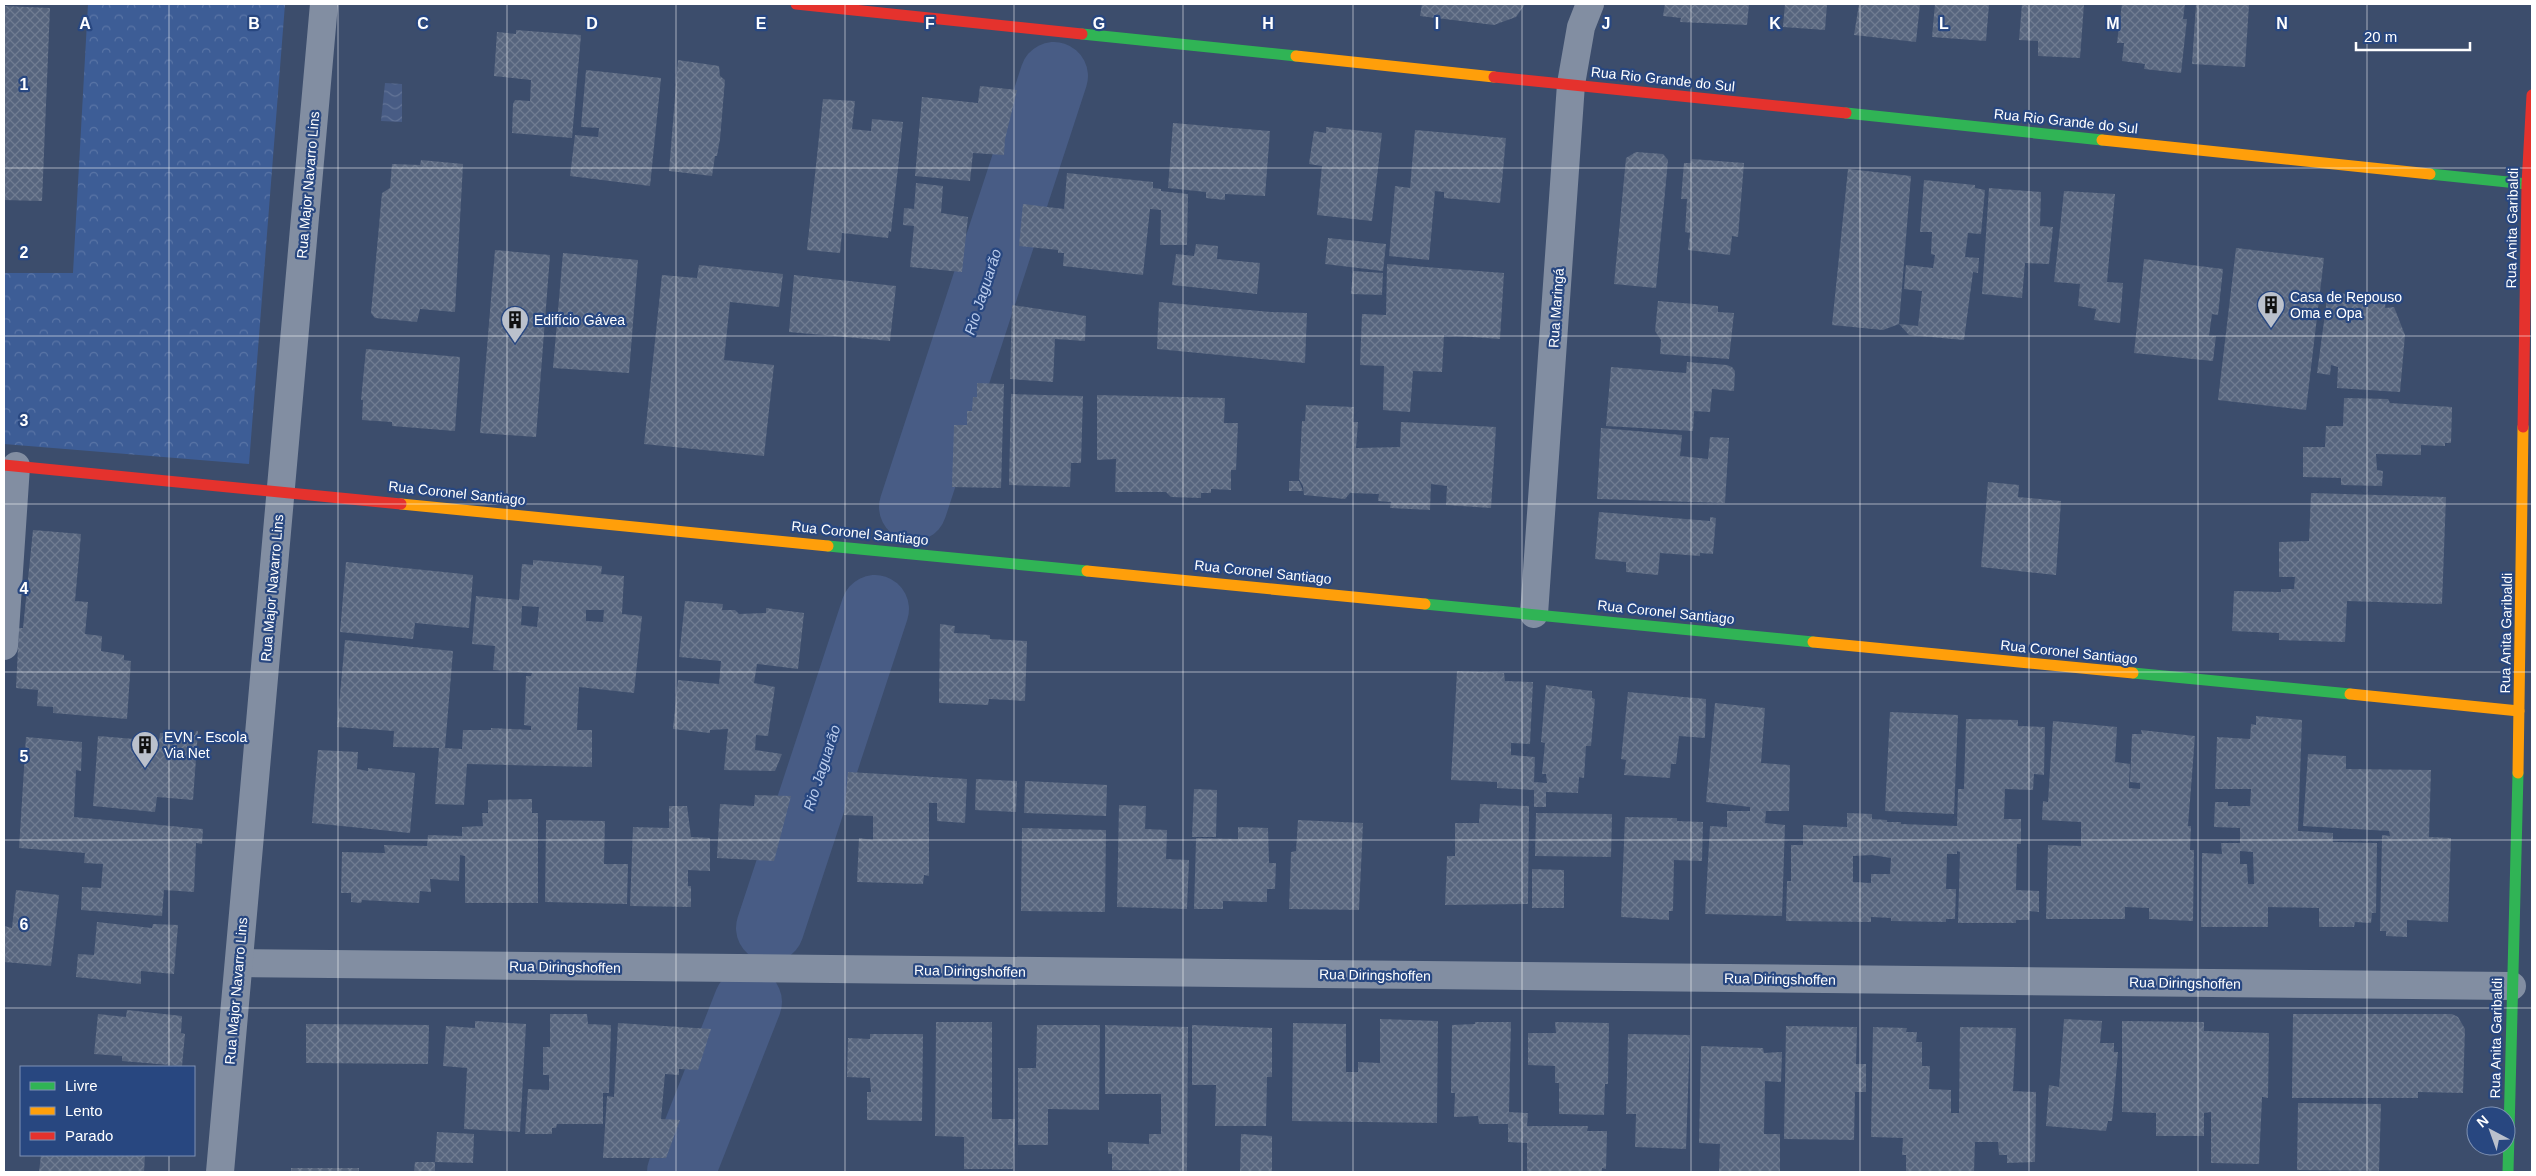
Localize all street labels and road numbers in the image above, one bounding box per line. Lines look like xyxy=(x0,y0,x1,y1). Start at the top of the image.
street label: Rua Rio Grande do Sul xyxy=(1590,63,1736,95)
street label: Rua Rio Grande do Sul xyxy=(1993,105,2139,137)
street label: Rua Major Navarro Lins xyxy=(294,111,322,259)
street label: Rua Anita Garibaldi xyxy=(2503,168,2521,288)
street label: Rua Maringá xyxy=(1545,267,1567,349)
street label: Rua Coronel Santiago xyxy=(388,478,527,508)
street label: Rua Major Navarro Lins xyxy=(258,514,286,662)
street label: Rua Coronel Santiago xyxy=(791,518,930,548)
street label: Rua Coronel Santiago xyxy=(1194,557,1333,587)
street label: Rua Anita Garibaldi xyxy=(2497,573,2515,693)
street label: Rua Coronel Santiago xyxy=(1597,597,1736,627)
street label: Rua Coronel Santiago xyxy=(2000,637,2139,667)
street label: Rua Major Navarro Lins xyxy=(222,917,250,1065)
street label: Rua Diringshoffen xyxy=(509,958,621,976)
street label: Rua Diringshoffen xyxy=(914,962,1026,980)
street label: Rua Diringshoffen xyxy=(1319,966,1431,984)
street label: Rua Diringshoffen xyxy=(1724,970,1836,988)
street label: Rua Diringshoffen xyxy=(2129,974,2241,992)
street label: Rua Anita Garibaldi xyxy=(2487,978,2505,1098)

